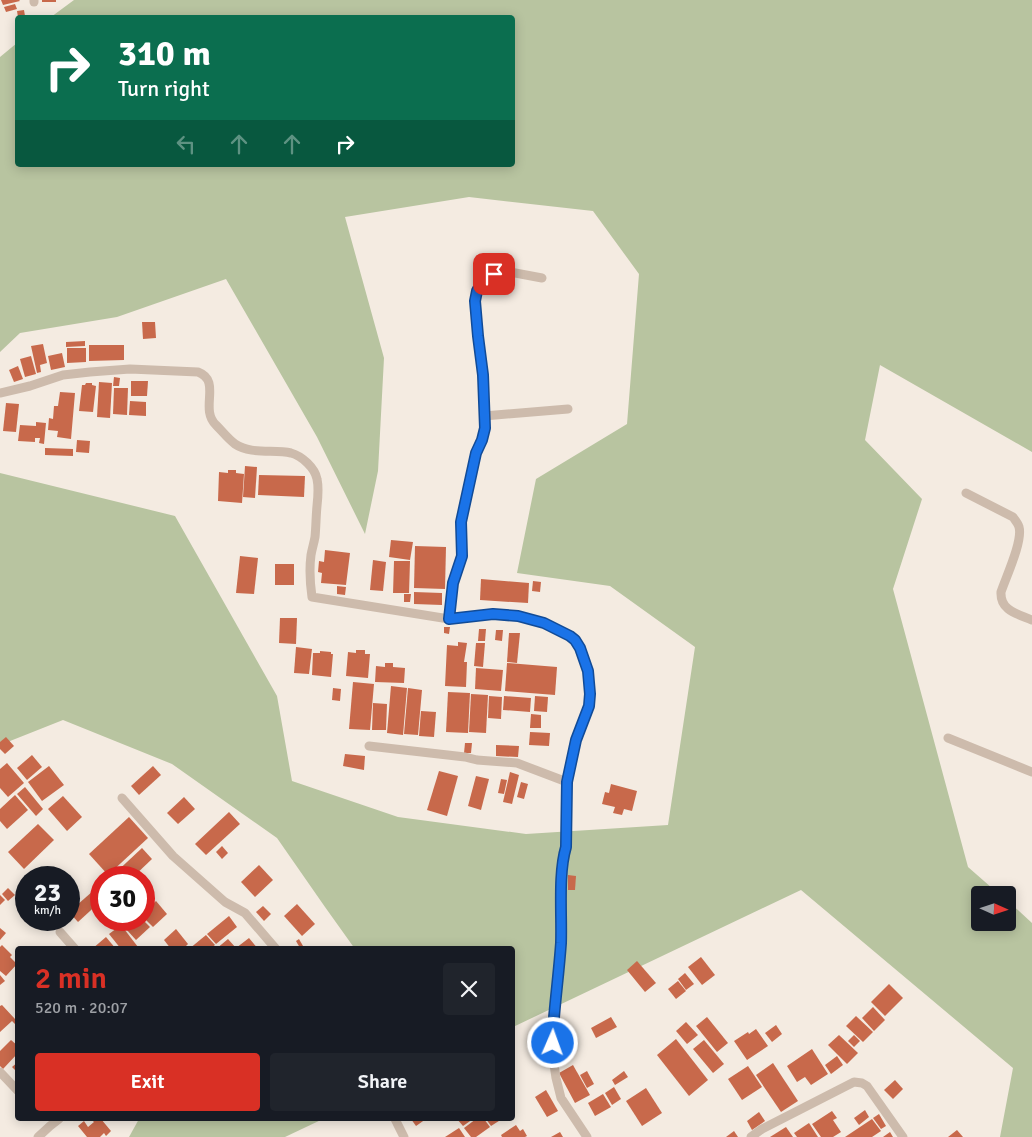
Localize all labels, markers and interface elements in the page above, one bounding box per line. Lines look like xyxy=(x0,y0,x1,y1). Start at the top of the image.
text: 310 m xyxy=(118,32,211,75)
icon: right xyxy=(35,35,100,100)
text: Turn right xyxy=(118,75,210,102)
icon: left xyxy=(172,130,200,158)
icon: ahead xyxy=(225,130,253,158)
icon: ahead xyxy=(278,130,306,158)
icon: right xyxy=(331,130,359,158)
pin xyxy=(473,253,515,295)
icon: arrive xyxy=(480,260,508,288)
speed limit sign: 30 xyxy=(90,866,155,931)
text: 23 xyxy=(34,877,61,908)
north arrow xyxy=(971,886,1016,931)
map controls xyxy=(971,886,1016,931)
text: km/h xyxy=(34,903,61,918)
text: 2 min xyxy=(35,960,107,997)
button: close xyxy=(443,963,495,1015)
text: 520 m · 20:07 xyxy=(35,998,128,1018)
position arrow xyxy=(526,1016,578,1068)
button: Exit xyxy=(35,1053,260,1111)
button: Share xyxy=(270,1053,495,1111)

